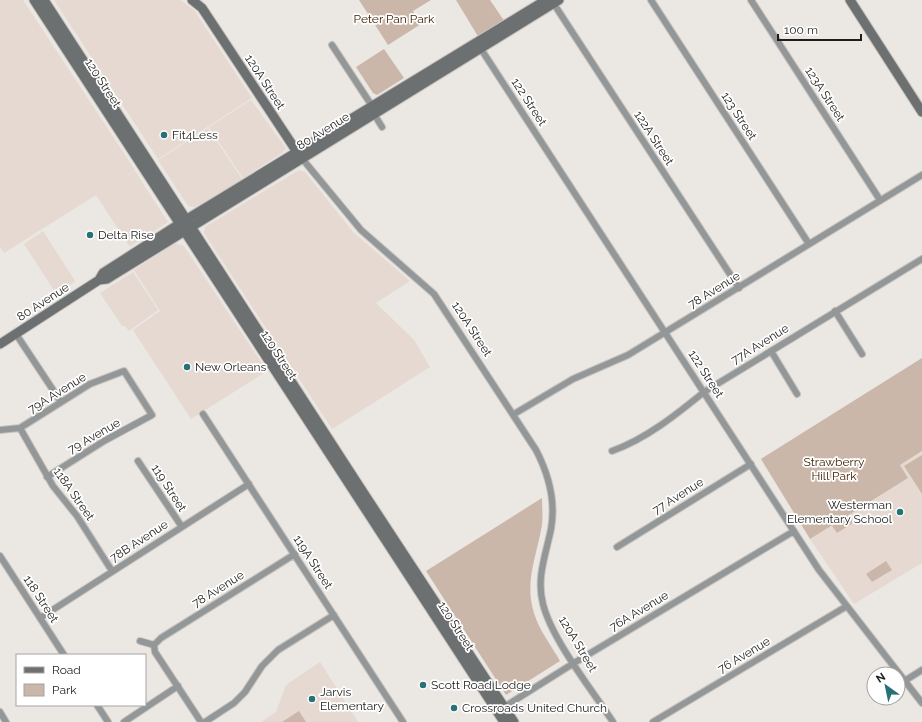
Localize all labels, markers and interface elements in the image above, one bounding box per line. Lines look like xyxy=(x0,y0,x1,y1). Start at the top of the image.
park label: Peter Pan Park xyxy=(354,12,435,26)
scale bar xyxy=(778,16,861,42)
text: 100 m xyxy=(784,23,818,37)
street label: 120A Street xyxy=(242,52,288,112)
street label: 120 Street xyxy=(82,56,124,110)
street label: 123A Street xyxy=(802,64,848,124)
street label: 122 Street xyxy=(508,76,550,128)
street label: 123 Street xyxy=(718,89,760,143)
street label: 122A Street xyxy=(631,108,677,168)
street label: 80 Avenue xyxy=(294,109,352,153)
place label: Fit4Less xyxy=(172,128,218,142)
marker: Fit4Less xyxy=(159,130,169,140)
place label: Delta Rise xyxy=(98,228,154,242)
marker: Delta Rise xyxy=(85,230,95,240)
street label: 78 Avenue xyxy=(686,269,742,311)
street label: 80 Avenue xyxy=(14,280,72,324)
street label: 120A Street xyxy=(449,299,495,359)
street label: 77A Avenue xyxy=(729,321,791,367)
street label: 120 Street xyxy=(258,328,300,382)
street label: 122 Street xyxy=(685,348,727,400)
place label: New Orleans xyxy=(195,360,267,374)
marker: New Orleans xyxy=(182,362,192,372)
street label: 79A Avenue xyxy=(25,370,89,416)
street label: 79 Avenue xyxy=(65,415,123,457)
park label: Strawberry Hill Park xyxy=(804,455,865,483)
street label: 119 Street xyxy=(149,462,189,514)
street label: 118A Street xyxy=(51,465,97,523)
street label: 77 Avenue xyxy=(650,475,706,517)
place label: Westerman Elementary School xyxy=(787,498,893,526)
marker: Westerman Elementary School xyxy=(895,507,905,517)
street label: 78B Avenue xyxy=(107,517,171,565)
street label: 119A Street xyxy=(290,532,336,592)
street label: 78 Avenue xyxy=(190,568,246,610)
street label: 118 Street xyxy=(21,573,61,625)
street label: 76A Avenue xyxy=(607,588,671,634)
street label: 120 Street xyxy=(435,599,477,653)
street label: 120A Street xyxy=(556,614,600,674)
street label: 76 Avenue xyxy=(715,634,773,676)
legend xyxy=(16,654,146,706)
text: Road xyxy=(52,663,81,677)
north arrow xyxy=(866,666,906,706)
text: N xyxy=(874,670,888,686)
place label: Scott Road Lodge xyxy=(431,678,531,692)
marker: Scott Road Lodge xyxy=(418,680,428,690)
text: Park xyxy=(52,683,77,697)
place label: Jarvis Elementary xyxy=(320,685,384,713)
marker: Jarvis Elementary xyxy=(307,694,317,704)
place label: Crossroads United Church xyxy=(462,701,607,715)
marker: Crossroads United Church xyxy=(449,703,459,713)

